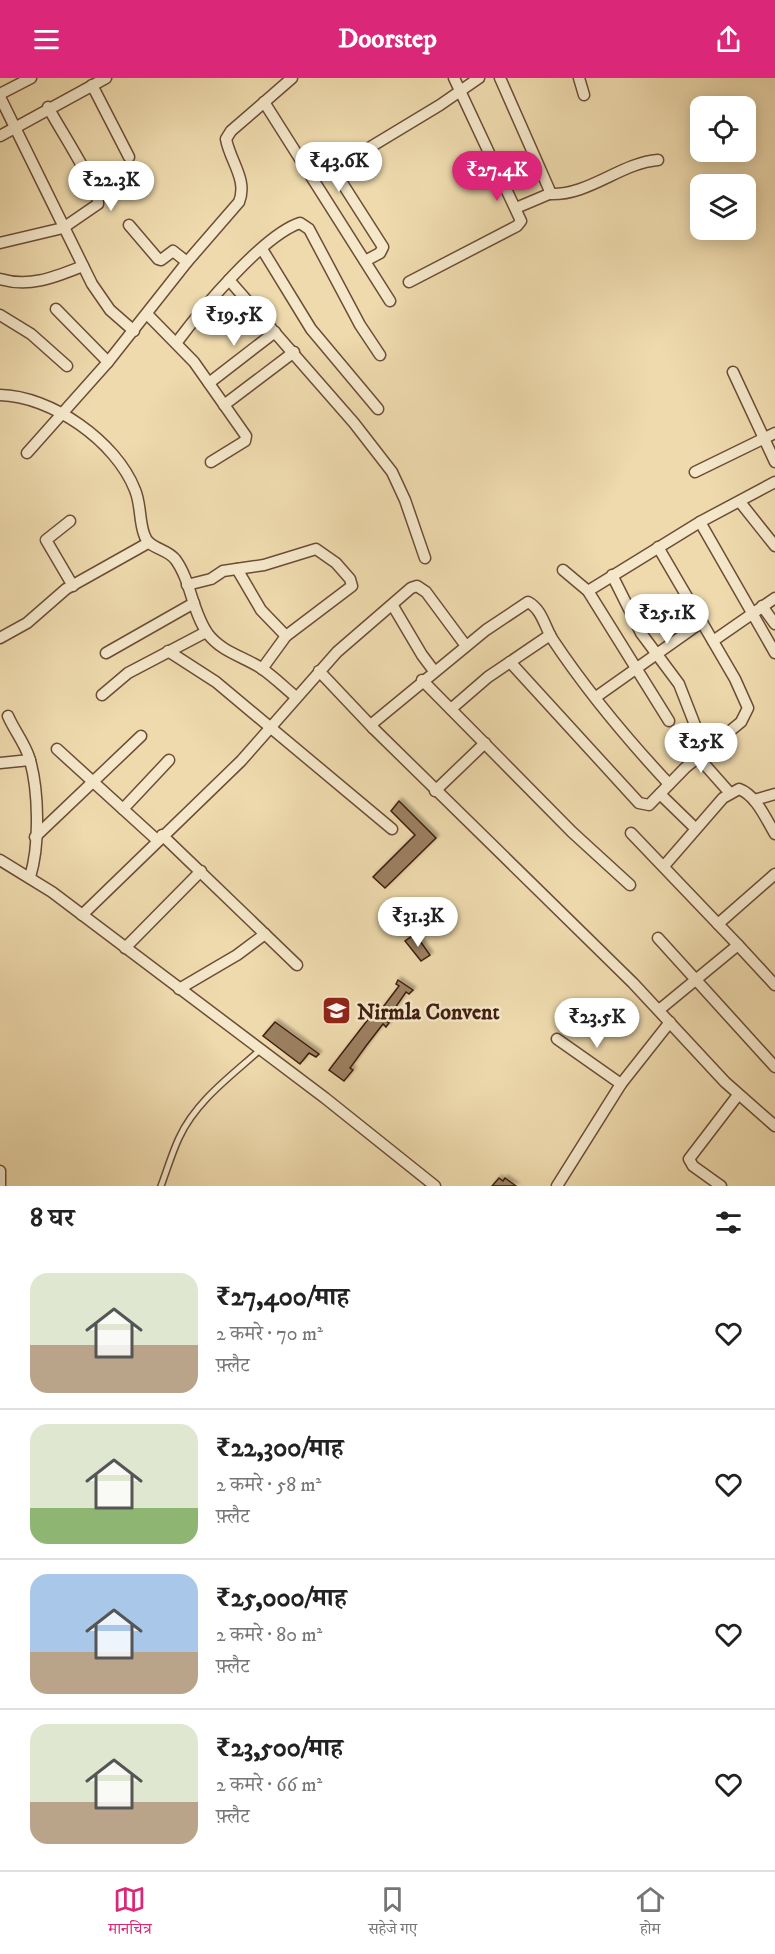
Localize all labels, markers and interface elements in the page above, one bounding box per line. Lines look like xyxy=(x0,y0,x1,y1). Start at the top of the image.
text: Doorstep xyxy=(338,22,437,56)
icon: menu xyxy=(30,23,63,56)
icon: share xyxy=(712,23,745,56)
map controls xyxy=(690,96,756,240)
button: locate xyxy=(690,96,756,162)
pin: ₹43.6K xyxy=(290,142,388,193)
text: ₹43.6K xyxy=(309,149,369,174)
pin: ₹27.4K xyxy=(448,151,546,202)
text: ₹27.4K xyxy=(466,158,528,183)
pin: ₹22.3K xyxy=(62,161,160,212)
text: ₹22.3K xyxy=(82,168,140,193)
button: layers xyxy=(690,174,756,240)
pin: ₹19.5K xyxy=(185,296,283,347)
text: ₹19.5K xyxy=(205,303,263,328)
pin: ₹25.1K xyxy=(618,594,716,645)
text: ₹25.1K xyxy=(639,601,695,626)
pin: ₹25K xyxy=(665,723,737,774)
text: ₹25K xyxy=(678,730,724,755)
pin: ₹31.3K xyxy=(369,897,467,948)
text: ₹31.3K xyxy=(392,904,444,929)
school or university icon: Nirmla Convent xyxy=(320,995,352,1027)
pin: ₹23.5K xyxy=(548,998,646,1049)
place label: Nirmla Convent xyxy=(357,999,499,1026)
text: ₹23.5K xyxy=(568,1005,626,1030)
text: 8 घर xyxy=(30,1202,74,1235)
icon: filters xyxy=(712,1206,745,1239)
text: ₹27,400/माह xyxy=(216,1281,349,1314)
icon: home xyxy=(78,1297,150,1369)
icon: heart xyxy=(712,1317,745,1350)
text: 2 कमरे · 70 m² xyxy=(216,1322,323,1347)
text: फ़्लैट xyxy=(216,1354,249,1379)
text: ₹22,300/माह xyxy=(216,1432,343,1465)
icon: home xyxy=(78,1448,150,1520)
icon: heart xyxy=(712,1468,745,1501)
text: 2 कमरे · 58 m² xyxy=(216,1473,321,1498)
text: फ़्लैट xyxy=(216,1505,249,1530)
text: ₹25,000/माह xyxy=(216,1582,347,1615)
icon: home xyxy=(78,1598,150,1670)
icon: heart xyxy=(712,1618,745,1651)
text: 2 कमरे · 80 m² xyxy=(216,1623,322,1648)
text: फ़्लैट xyxy=(216,1655,249,1680)
text: ₹23,500/माह xyxy=(216,1732,343,1765)
icon: home xyxy=(78,1748,150,1820)
icon: heart xyxy=(712,1768,745,1801)
text: 2 कमरे · 66 m² xyxy=(216,1773,322,1798)
text: फ़्लैट xyxy=(216,1805,249,1830)
tab: मानचित्र xyxy=(108,1883,152,1944)
tab: सहेजे गए xyxy=(368,1883,417,1944)
tab: होम xyxy=(634,1883,667,1944)

